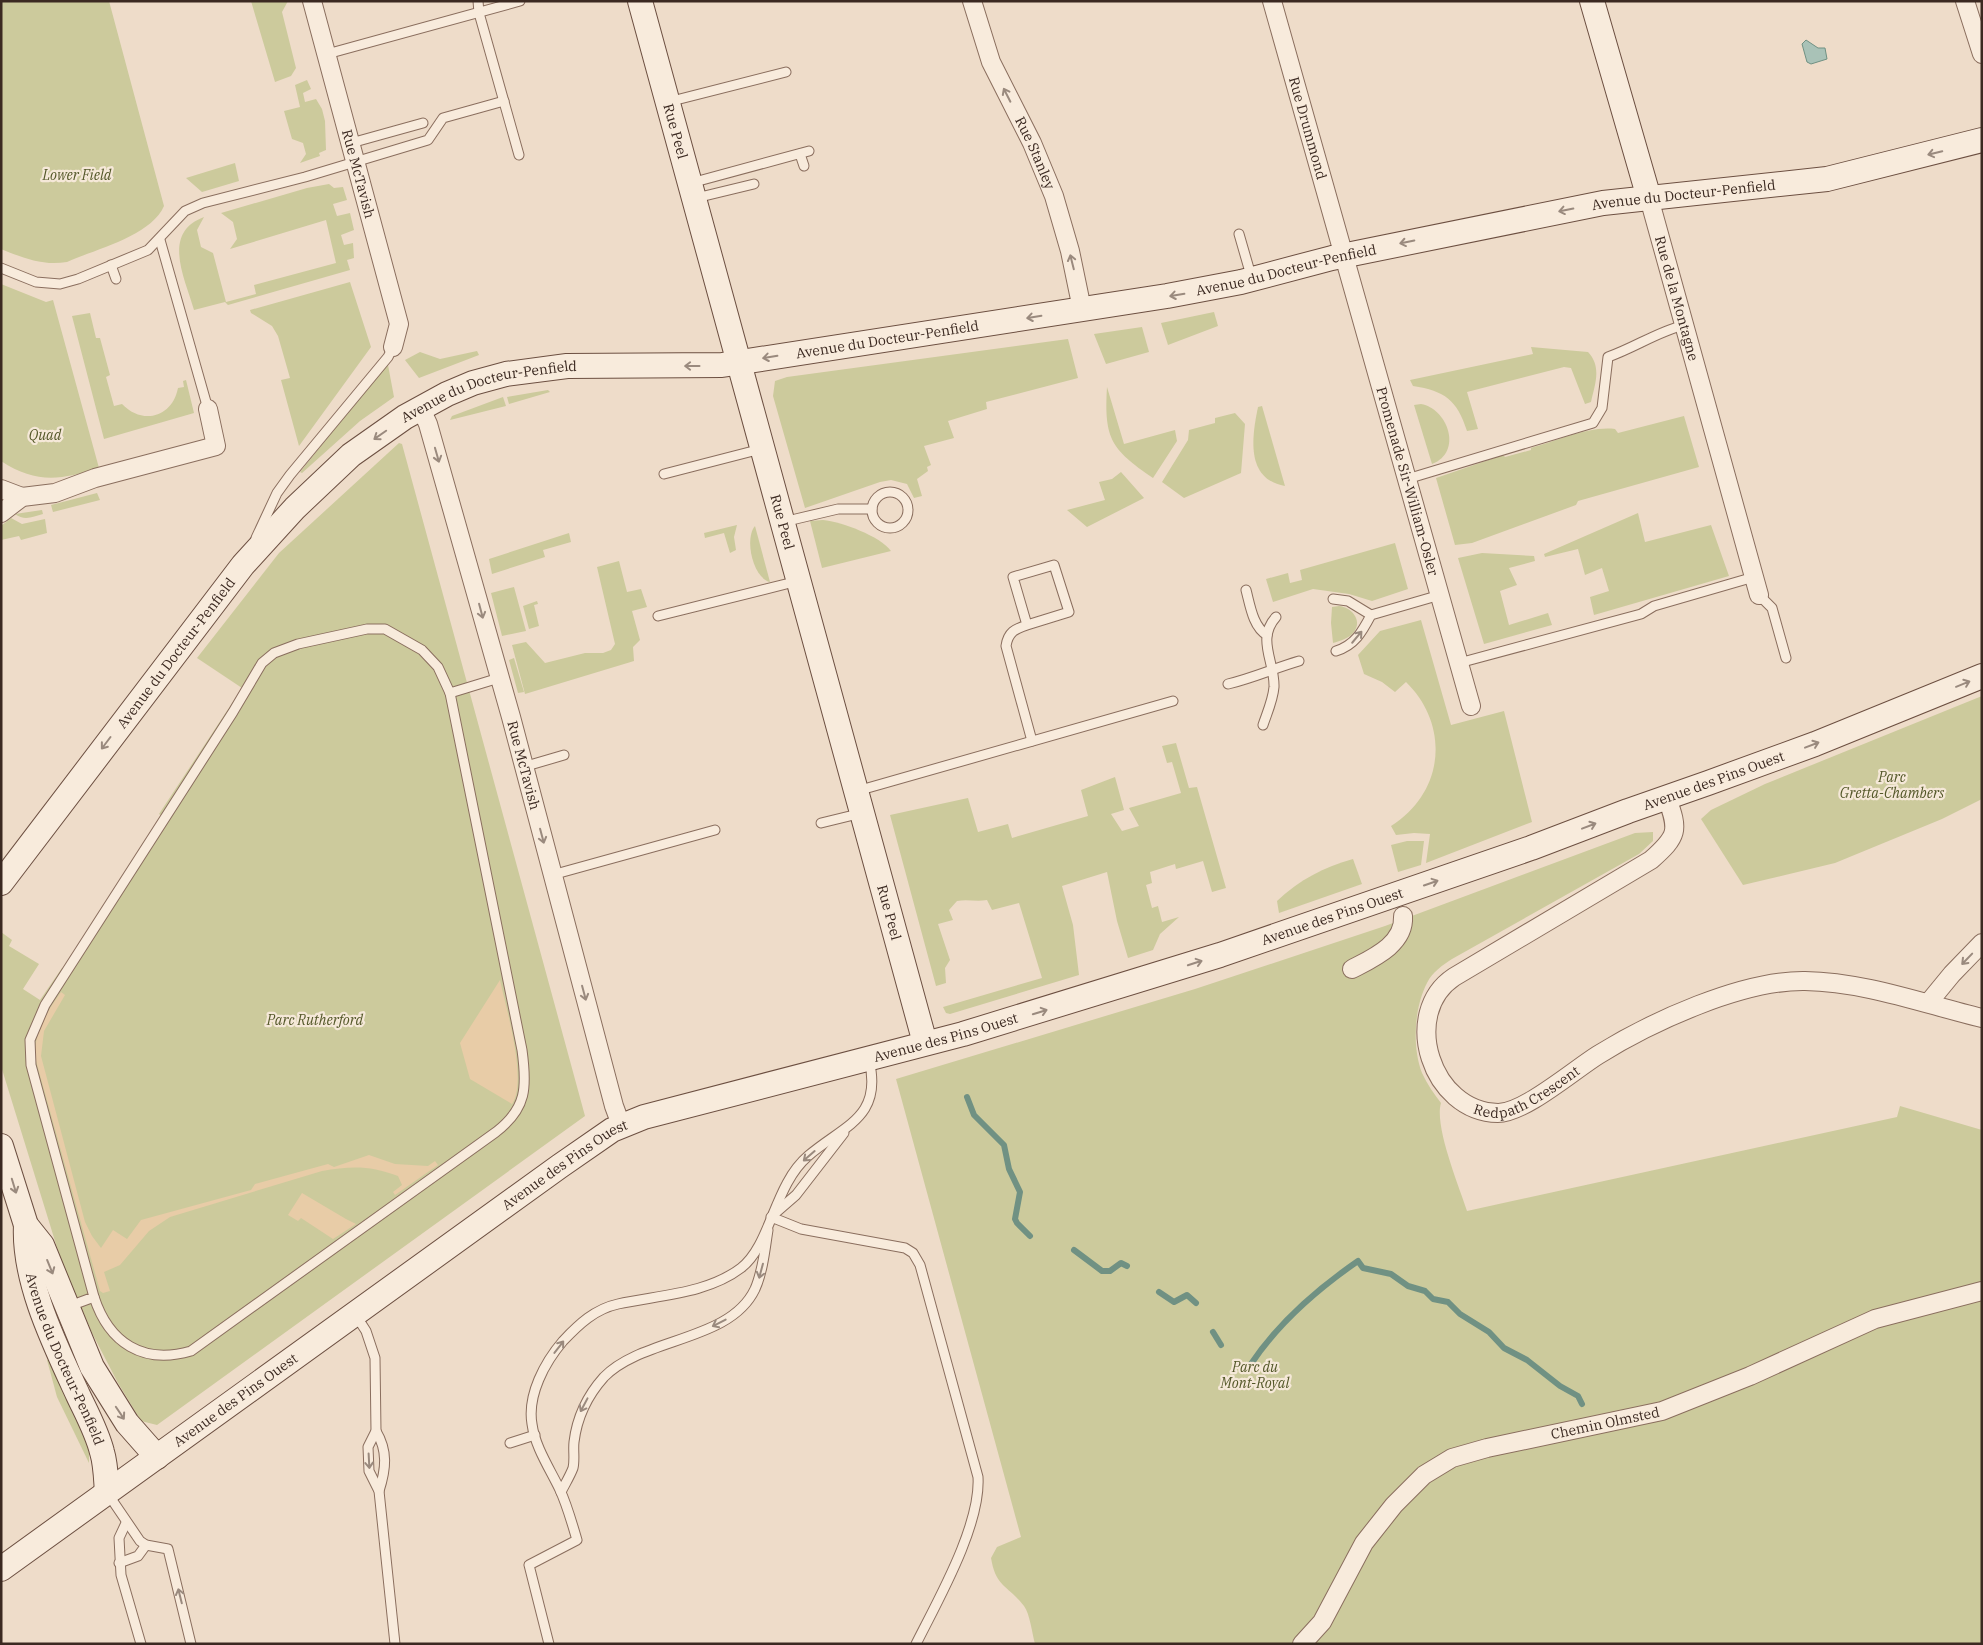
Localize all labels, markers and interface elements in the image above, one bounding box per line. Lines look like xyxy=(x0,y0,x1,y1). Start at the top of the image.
street label: Rue Drummond xyxy=(1285,75,1331,182)
one-way arrow xyxy=(1002,87,1012,102)
street label: Rue Peel xyxy=(659,102,692,161)
street label: Rue Stanley xyxy=(1011,113,1059,192)
street label: Rue McTavish xyxy=(338,127,379,221)
one-way arrow xyxy=(1927,149,1943,158)
park label: Lower Field xyxy=(42,166,112,184)
street label: Avenue du Docteur-Penfield xyxy=(1590,176,1777,214)
one-way arrow xyxy=(1558,206,1574,216)
street label: Rue de la Montagne xyxy=(1651,234,1703,363)
one-way arrow xyxy=(1399,238,1415,248)
street label: Avenue du Docteur-Penfield xyxy=(1194,240,1378,299)
one-way arrow xyxy=(1067,254,1076,270)
one-way arrow xyxy=(1170,290,1186,300)
one-way arrow xyxy=(1027,312,1043,322)
street label: Avenue du Docteur-Penfield xyxy=(795,316,980,362)
one-way arrow xyxy=(763,353,779,363)
street label: Avenue du Docteur-Penfield xyxy=(398,357,577,427)
one-way arrow xyxy=(684,361,700,371)
street label: Promenade Sir-William-Osler xyxy=(1372,385,1443,579)
park label: Quad xyxy=(29,426,62,444)
one-way arrow xyxy=(373,430,387,440)
one-way arrow xyxy=(432,447,442,463)
street label: Rue Peel xyxy=(766,492,799,551)
street label: Avenue du Docteur-Penfield xyxy=(113,574,239,732)
one-way arrow xyxy=(477,603,487,619)
one-way arrow xyxy=(1352,631,1363,644)
one-way arrow xyxy=(1954,679,1970,688)
street label: Rue McTavish xyxy=(503,719,544,812)
one-way arrow xyxy=(101,736,112,749)
one-way arrow xyxy=(1804,740,1819,749)
street label: Avenue des Pins Ouest xyxy=(1641,747,1787,814)
park label: Parc Gretta-Chambers xyxy=(1840,768,1945,802)
one-way arrow xyxy=(1580,821,1596,830)
one-way arrow xyxy=(537,827,547,843)
one-way arrow xyxy=(1423,877,1439,887)
street label: Rue Peel xyxy=(873,883,905,942)
street label: Avenue des Pins Ouest xyxy=(1259,884,1405,949)
one-way arrow xyxy=(1961,952,1973,964)
one-way arrow xyxy=(1186,958,1202,967)
one-way arrow xyxy=(579,984,589,1000)
one-way arrow xyxy=(1031,1007,1047,1017)
street label: Avenue des Pins Ouest xyxy=(872,1009,1020,1066)
park label: Parc Rutherford xyxy=(266,1011,364,1029)
street label: Redpath Crescent xyxy=(1471,1062,1583,1122)
street label: Avenue des Pins Ouest xyxy=(498,1116,630,1214)
one-way arrow xyxy=(802,1150,815,1162)
one-way arrow xyxy=(9,1177,19,1193)
one-way arrow xyxy=(46,1259,56,1274)
one-way arrow xyxy=(755,1263,765,1279)
street label: Avenue du Docteur-Penfield xyxy=(22,1271,109,1448)
one-way arrow xyxy=(711,1318,726,1328)
one-way arrow xyxy=(553,1341,564,1354)
street label: Avenue des Pins Ouest xyxy=(170,1349,301,1451)
park label: Parc du Mont-Royal xyxy=(1220,1358,1290,1392)
one-way arrow xyxy=(579,1398,589,1413)
street label: Chemin Olmsted xyxy=(1549,1403,1662,1443)
one-way arrow xyxy=(115,1406,125,1420)
one-way arrow xyxy=(364,1453,373,1469)
one-way arrow xyxy=(175,1589,184,1605)

